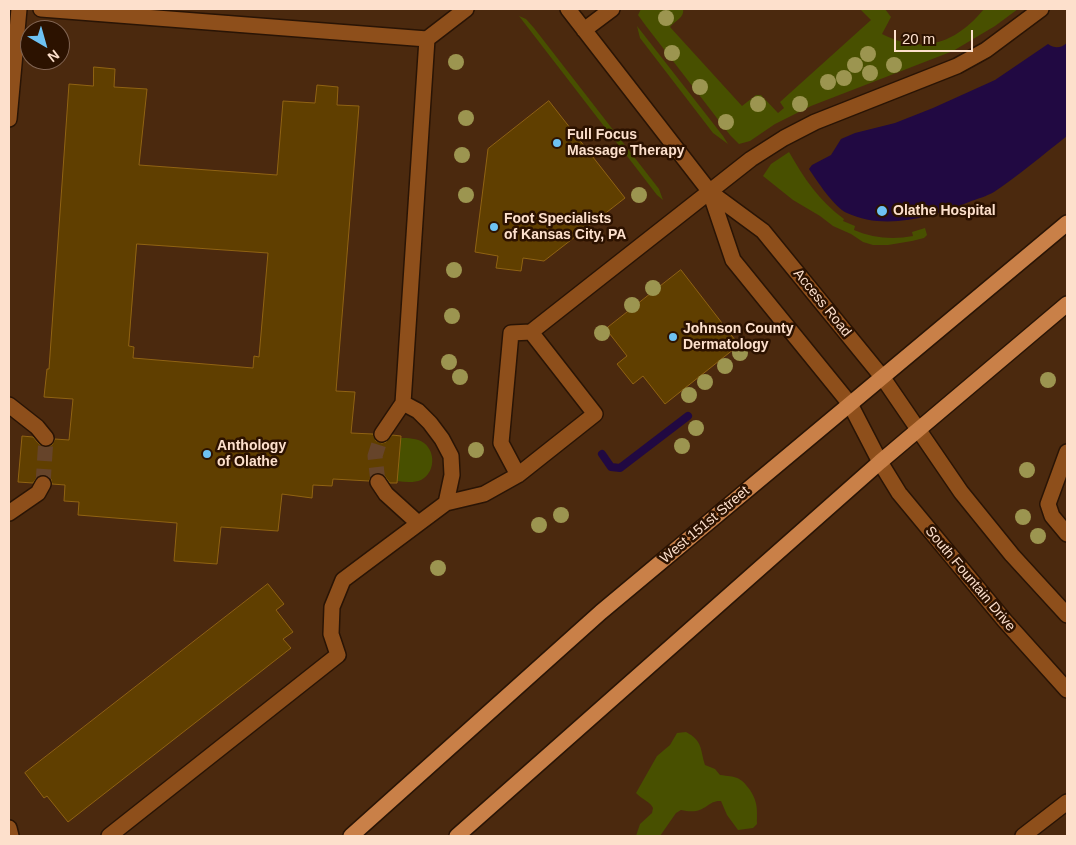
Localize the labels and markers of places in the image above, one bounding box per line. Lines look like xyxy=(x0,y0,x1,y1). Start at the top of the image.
place label: Full Focus Massage Therapy xyxy=(567,127,684,160)
marker: Full Focus Massage Therapy xyxy=(551,137,563,149)
place label: Olathe Hospital xyxy=(893,203,996,219)
marker: Olathe Hospital xyxy=(875,204,889,218)
place label: Foot Specialists of Kansas City, PA xyxy=(504,211,626,243)
marker: Foot Specialists of Kansas City, PA xyxy=(488,221,500,233)
place label: Johnson County Dermatology xyxy=(683,321,793,354)
marker: Johnson County Dermatology xyxy=(667,331,679,343)
place label: Anthology of Olathe xyxy=(217,438,286,471)
marker: Anthology of Olathe xyxy=(201,448,213,460)

